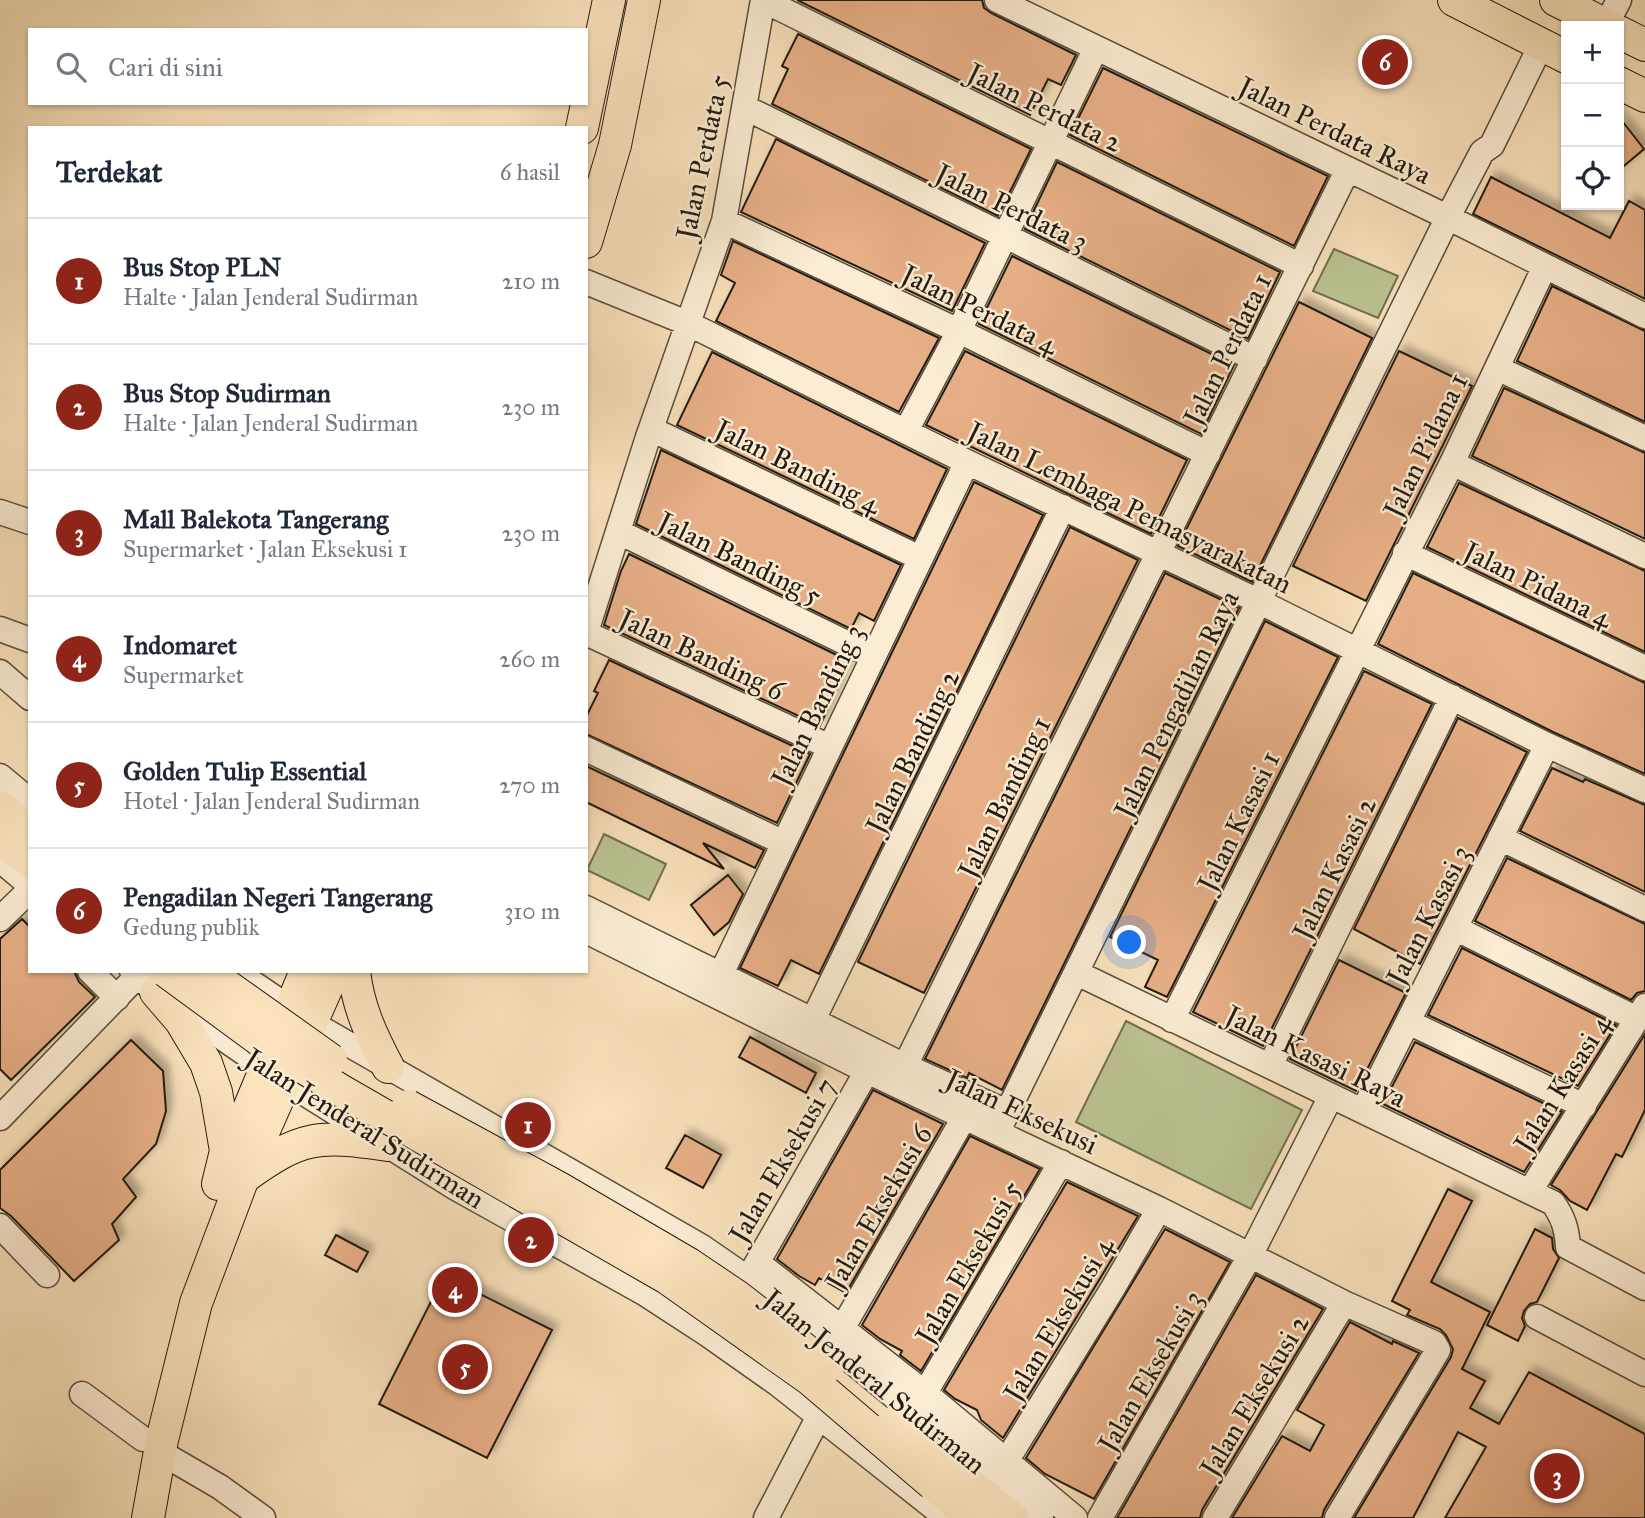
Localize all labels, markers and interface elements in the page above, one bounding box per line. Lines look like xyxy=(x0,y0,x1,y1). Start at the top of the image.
map controls xyxy=(1561,21,1624,210)
button: + xyxy=(1561,21,1624,84)
search box xyxy=(28,28,588,105)
pin: 6 xyxy=(1362,36,1408,88)
icon: search xyxy=(52,48,90,86)
text: Cari di sini xyxy=(108,51,223,83)
street label: Jalan Perdata 2 xyxy=(959,54,1128,160)
street label: Jalan Perdata Raya xyxy=(1230,67,1437,192)
street label: Jalan Perdata 5 xyxy=(667,72,737,245)
button: − xyxy=(1561,84,1624,147)
button: locate xyxy=(1561,147,1624,210)
text: Terdekat xyxy=(56,154,162,190)
street label: Jalan Perdata 3 xyxy=(927,154,1094,259)
text: 6 hasil xyxy=(500,158,560,186)
text: Bus Stop PLN xyxy=(123,251,281,283)
street label: Jalan Perdata 4 xyxy=(893,255,1065,363)
text: 1 xyxy=(74,267,84,295)
text: 210 m xyxy=(502,267,560,295)
street label: Jalan Perdata 1 xyxy=(1174,267,1279,434)
text: Halte · Jalan Jenderal Sudirman xyxy=(123,283,418,311)
street label: Jalan Pidana 1 xyxy=(1374,367,1476,526)
text: Bus Stop Sudirman xyxy=(123,377,331,409)
text: 2 xyxy=(73,393,85,421)
text: 230 m xyxy=(502,393,560,421)
text: Halte · Jalan Jenderal Sudirman xyxy=(123,409,418,437)
street label: Jalan Banding 4 xyxy=(706,410,888,522)
street label: Jalan Lembaga Pemasyarakatan xyxy=(959,412,1298,601)
street label: Jalan Banding 5 xyxy=(650,502,827,613)
text: Mall Balekota Tangerang xyxy=(123,503,388,535)
text: 3 xyxy=(74,519,84,547)
text: 230 m xyxy=(502,519,560,547)
street label: Jalan Pidana 4 xyxy=(1455,532,1619,636)
text: Supermarket · Jalan Eksekusi 1 xyxy=(123,535,407,563)
street label: Jalan Pengadilan Raya xyxy=(1105,585,1247,826)
street label: Jalan Banding 6 xyxy=(611,600,792,709)
street label: Jalan Banding 3 xyxy=(762,619,872,795)
text: Indomaret xyxy=(123,629,237,661)
text: 4 xyxy=(73,645,85,673)
text: 260 m xyxy=(499,645,560,673)
text: Supermarket xyxy=(123,661,244,689)
street label: Jalan Banding 2 xyxy=(856,663,967,842)
street label: Jalan Banding 1 xyxy=(949,711,1059,886)
street label: Jalan Kasasi 1 xyxy=(1188,745,1287,900)
text: Golden Tulip Essential xyxy=(123,755,367,787)
text: 5 xyxy=(74,771,84,799)
text: 270 m xyxy=(499,771,560,799)
text: Hotel · Jalan Jenderal Sudirman xyxy=(123,787,420,815)
street label: Jalan Kasasi 2 xyxy=(1284,791,1384,948)
street label: Jalan Kasasi 3 xyxy=(1377,840,1479,994)
text: Pengadilan Negeri Tangerang xyxy=(123,881,432,913)
text: 6 xyxy=(73,897,85,925)
text: 310 m xyxy=(504,897,560,925)
text: Gedung publik xyxy=(123,913,259,941)
your location xyxy=(1112,925,1146,959)
street label: Jalan Kasasi Raya xyxy=(1217,996,1412,1115)
street label: Jalan Kasasi 4 xyxy=(1505,1007,1619,1161)
street label: Jalan Jenderal Sudirman xyxy=(236,1039,491,1216)
street label: Jalan Eksekusi xyxy=(937,1060,1104,1162)
street label: Jalan Eksekusi 7 xyxy=(720,1072,844,1252)
pin: 1 xyxy=(505,1099,551,1151)
street label: Jalan Eksekusi 6 xyxy=(816,1117,940,1298)
street label: Jalan Eksekusi 5 xyxy=(906,1174,1029,1353)
pin: 2 xyxy=(508,1214,554,1266)
street label: Jalan Eksekusi 4 xyxy=(994,1230,1122,1410)
pin: 4 xyxy=(432,1264,478,1316)
street label: Jalan Jenderal Sudirman xyxy=(754,1279,993,1482)
street label: Jalan Eksekusi 3 xyxy=(1089,1284,1211,1461)
street label: Jalan Eksekusi 2 xyxy=(1191,1307,1317,1486)
pin: 5 xyxy=(442,1341,488,1393)
pin: 3 xyxy=(1534,1450,1580,1502)

